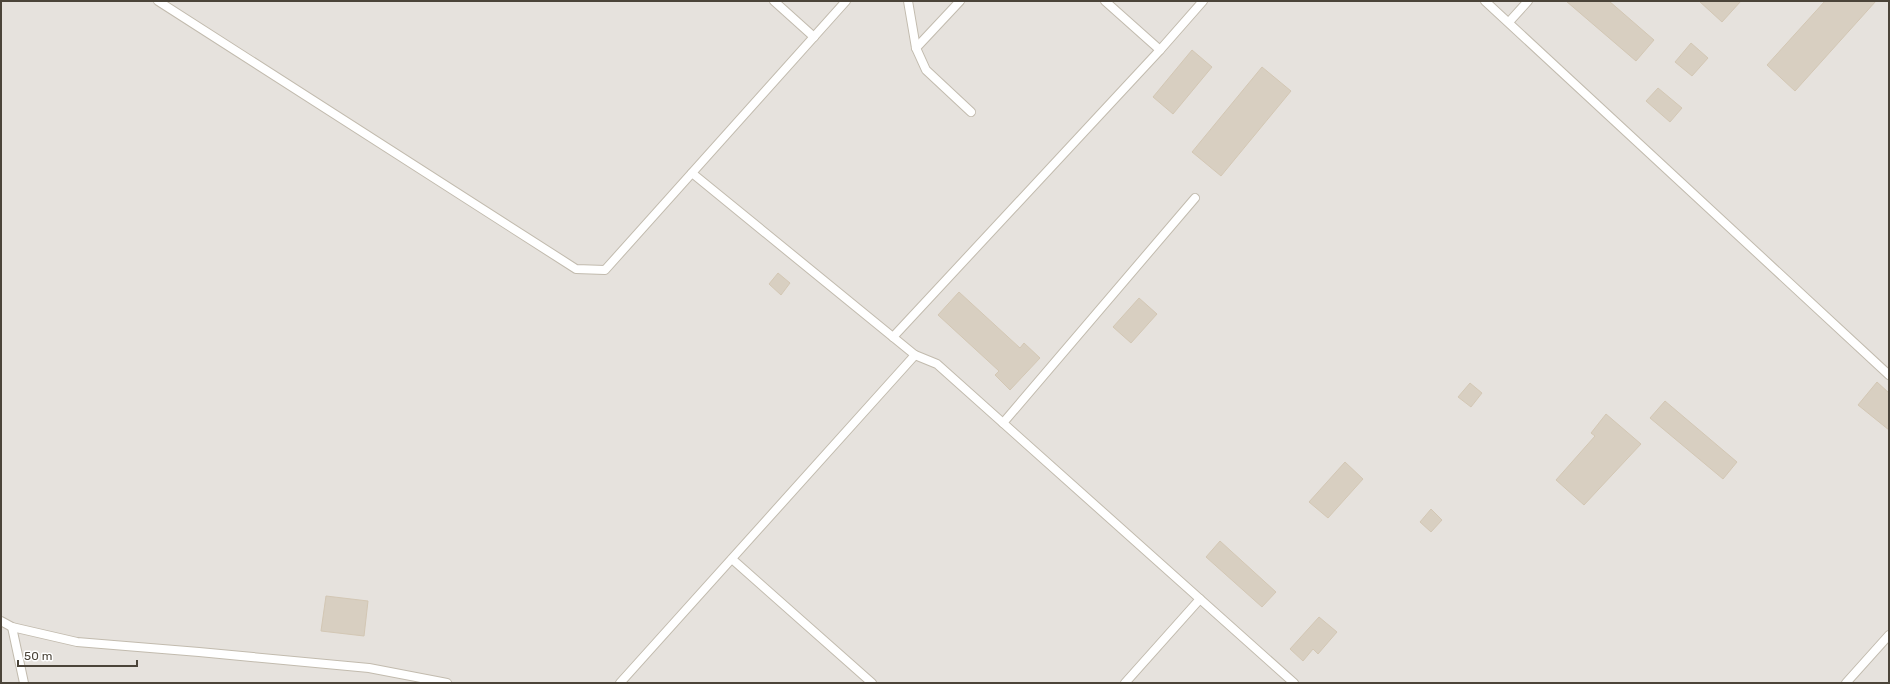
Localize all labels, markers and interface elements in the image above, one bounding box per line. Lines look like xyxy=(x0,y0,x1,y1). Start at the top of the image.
scale bar xyxy=(18,642,137,668)
text: 50 m xyxy=(24,649,52,663)

